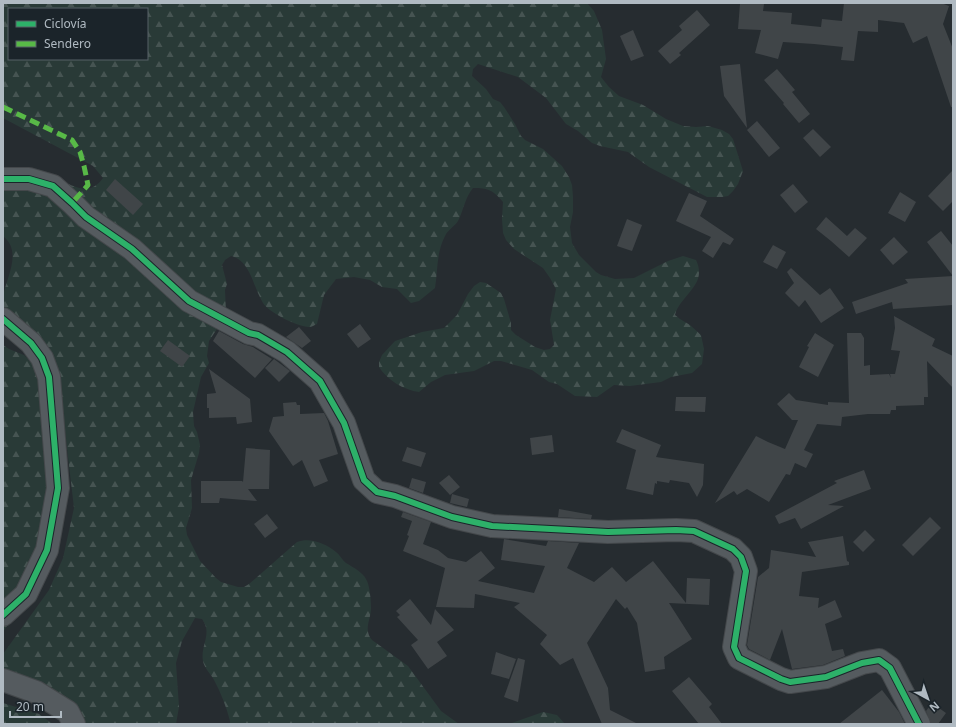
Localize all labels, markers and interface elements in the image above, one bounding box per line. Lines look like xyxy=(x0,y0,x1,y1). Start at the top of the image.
legend xyxy=(8,8,148,60)
text: Ciclovía xyxy=(44,15,86,32)
text: Sendero xyxy=(44,35,91,52)
north arrow xyxy=(908,679,948,719)
scale bar xyxy=(10,693,61,719)
text: 20 m xyxy=(16,698,44,715)
text: N xyxy=(926,698,943,716)

